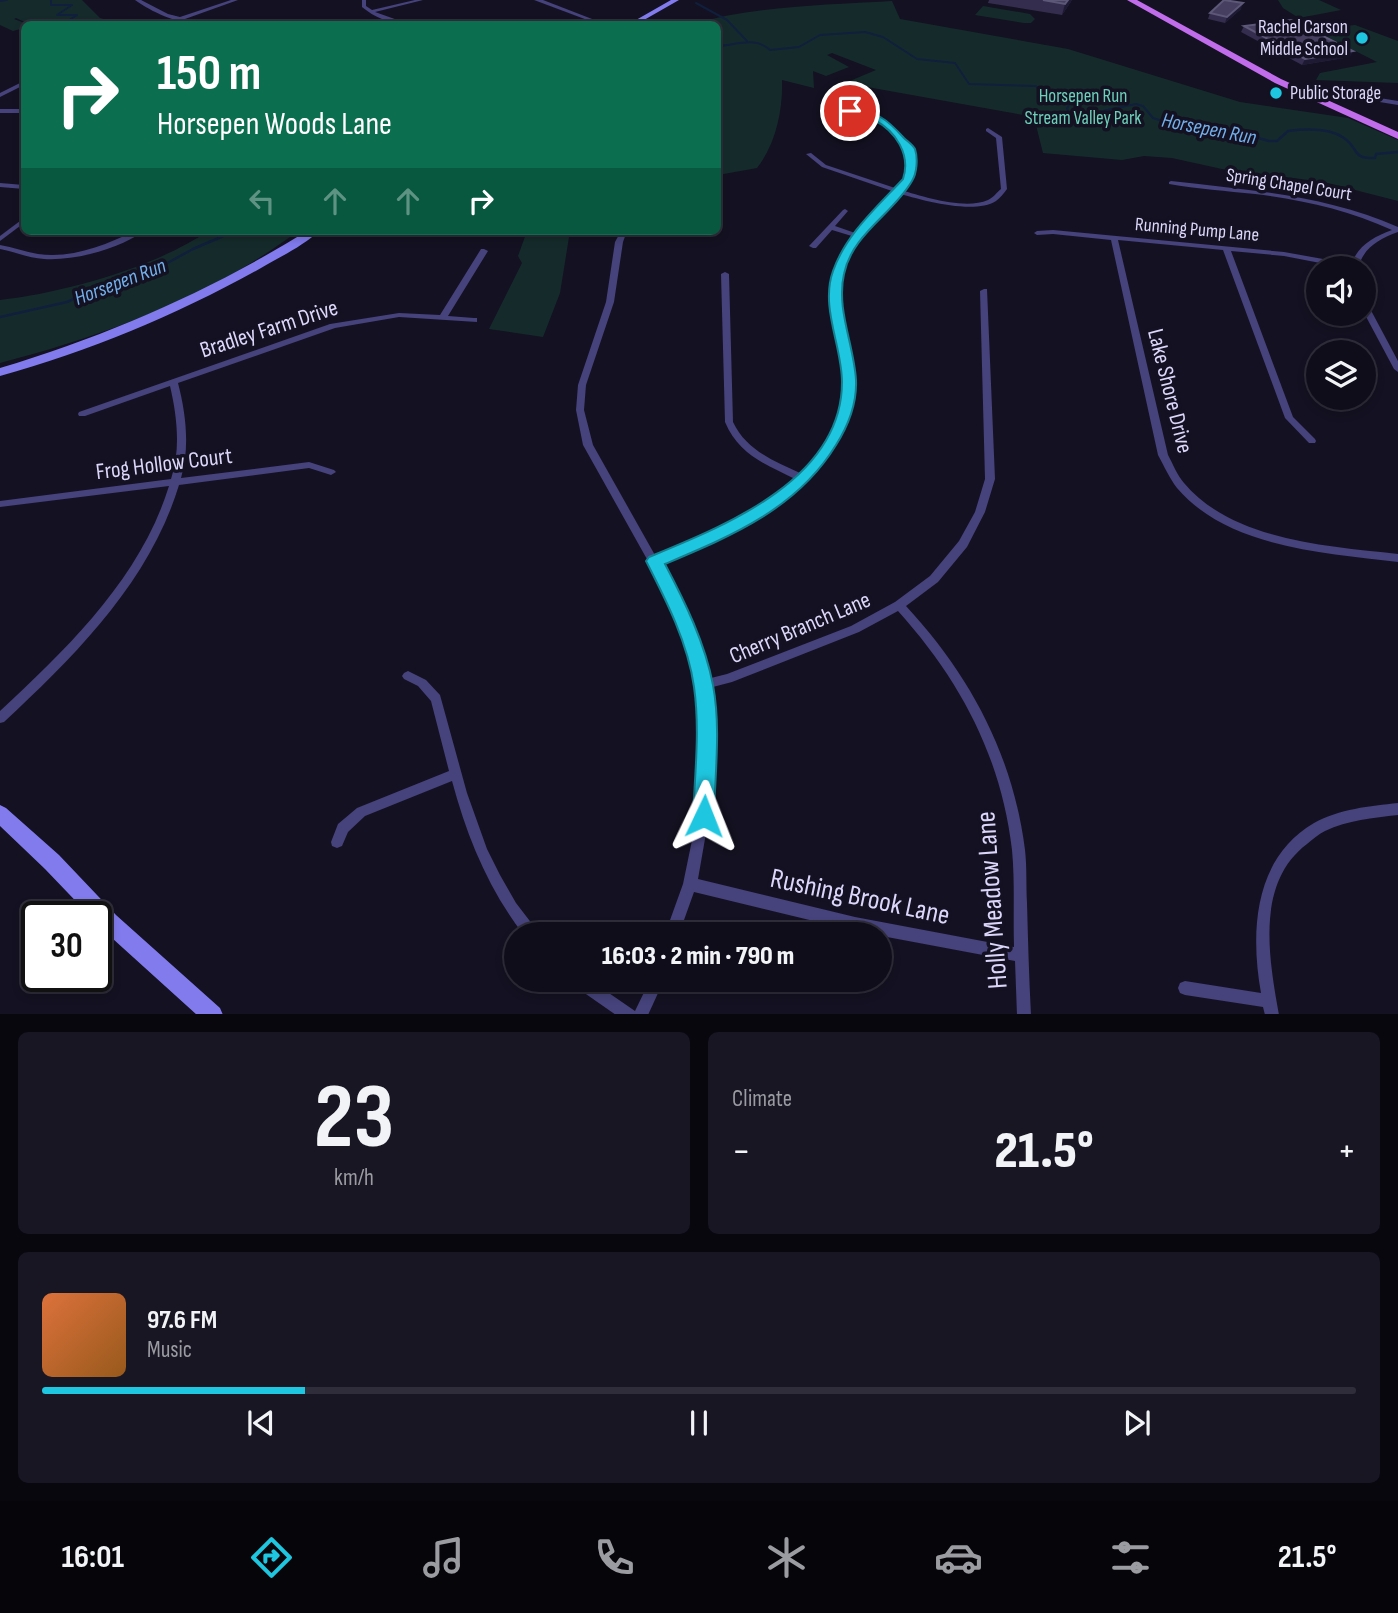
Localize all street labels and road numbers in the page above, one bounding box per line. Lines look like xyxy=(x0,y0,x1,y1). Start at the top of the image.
street label: Spring Chapel Court xyxy=(1225,164,1354,206)
street label: Running Pump Lane xyxy=(1134,213,1260,247)
street label: Bradley Farm Drive xyxy=(197,294,341,364)
street label: Lake Shore Drive xyxy=(1141,326,1199,456)
street label: Frog Hollow Court xyxy=(94,442,234,486)
street label: Cherry Branch Lane xyxy=(725,586,875,670)
street label: Holly Meadow Lane xyxy=(969,810,1015,990)
street label: Rushing Brook Lane xyxy=(767,862,953,932)

